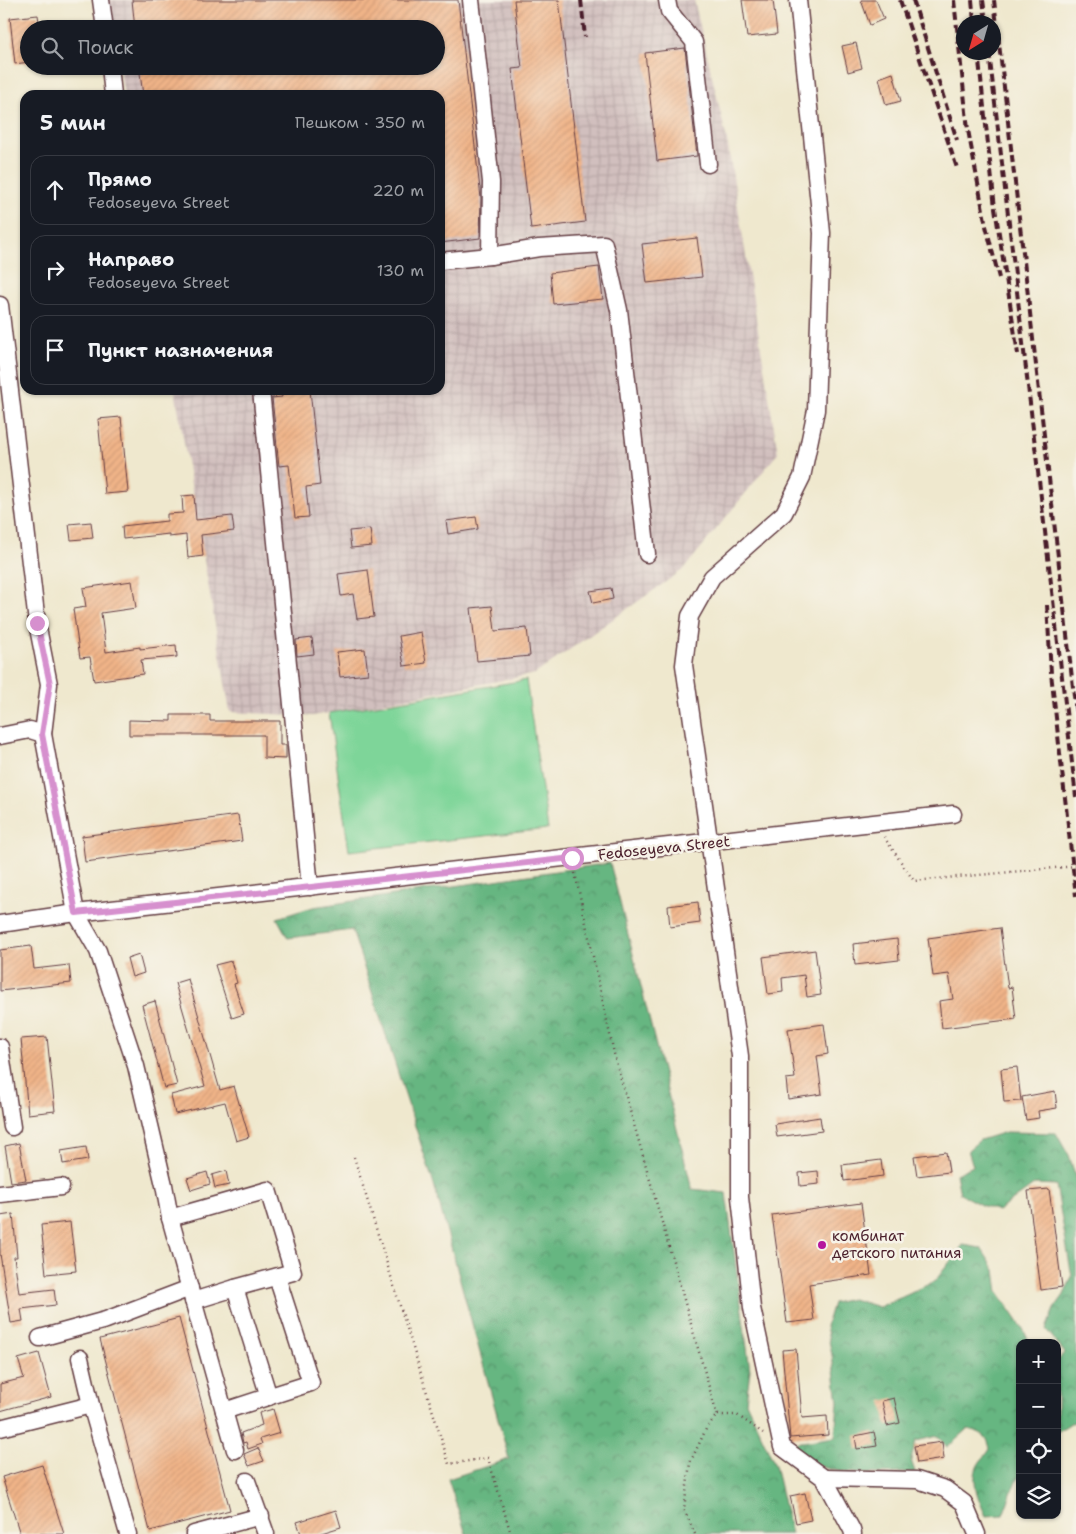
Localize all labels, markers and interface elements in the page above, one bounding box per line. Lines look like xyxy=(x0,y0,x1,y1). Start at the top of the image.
north arrow xyxy=(956,15,1001,60)
search box xyxy=(20,20,445,75)
icon: search xyxy=(38,34,66,62)
text: Поиск xyxy=(78,35,133,60)
text: 5 мин xyxy=(40,109,106,137)
text: Пешком · 350 m xyxy=(295,112,425,133)
text: Прямо xyxy=(88,167,152,192)
icon: ahead xyxy=(41,176,69,204)
text: 220 m xyxy=(372,180,424,201)
text: Fedoseyeva Street xyxy=(88,192,230,213)
text: Направо xyxy=(88,247,174,272)
icon: right xyxy=(41,256,69,284)
text: 130 m xyxy=(377,260,424,281)
text: Fedoseyeva Street xyxy=(88,272,230,293)
icon: arrive xyxy=(41,336,69,364)
text: Пункт назначения xyxy=(88,338,273,363)
route end xyxy=(26,612,49,635)
street label: Fedoseyeva Street xyxy=(597,831,731,865)
route start xyxy=(561,847,584,870)
place label: комбинат детского питания xyxy=(832,1226,961,1263)
marker: комбинат детского питания xyxy=(816,1239,828,1251)
map controls xyxy=(1016,1339,1061,1519)
button: + xyxy=(1016,1339,1061,1384)
button: − xyxy=(1016,1384,1061,1429)
button: locate xyxy=(1016,1429,1061,1474)
button: layers xyxy=(1016,1474,1061,1519)

